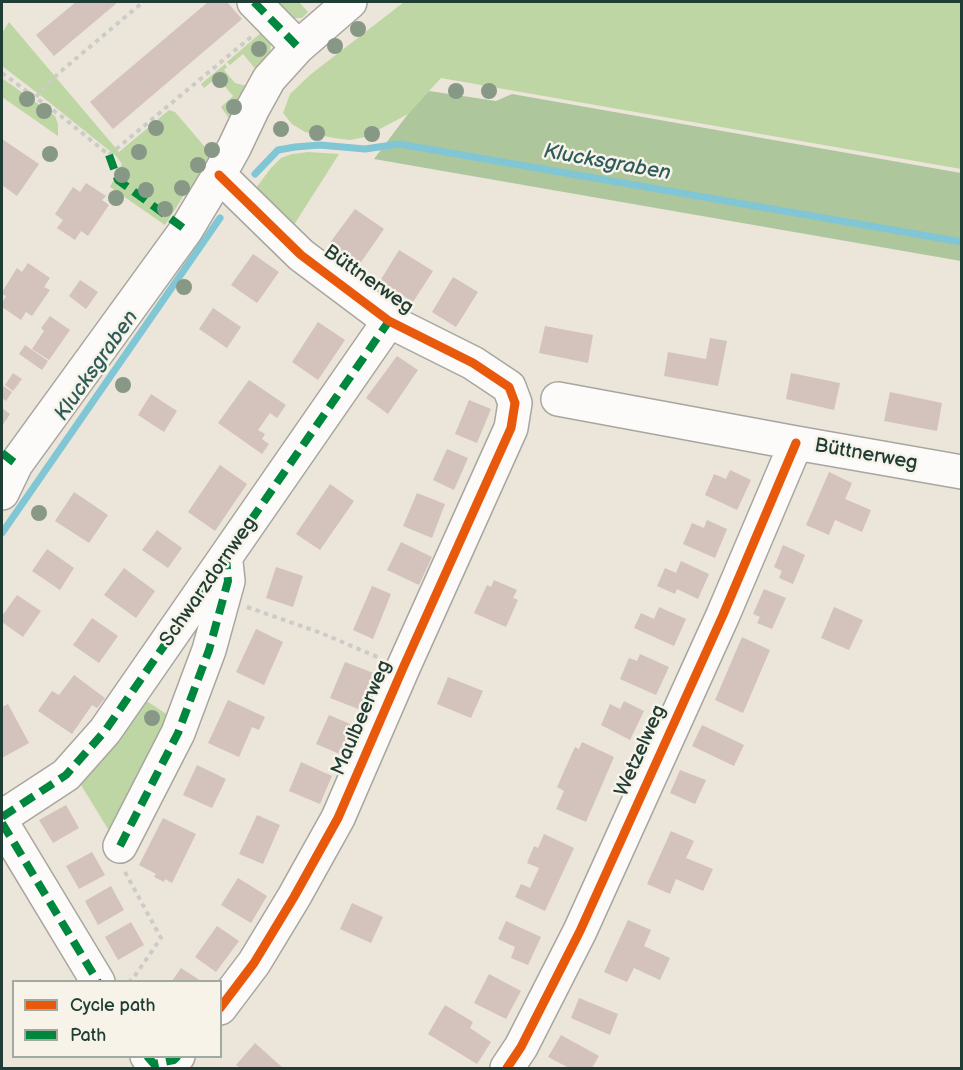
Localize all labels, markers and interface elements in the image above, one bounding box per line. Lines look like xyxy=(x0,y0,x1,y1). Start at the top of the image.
water label: Klucksgraben xyxy=(541,139,673,187)
street label: Büttnerweg xyxy=(318,240,418,320)
water label: Klucksgraben xyxy=(50,306,144,426)
street label: Büttnerweg xyxy=(813,434,919,476)
street label: Schwarzdornweg xyxy=(155,512,263,652)
street label: Maulbeerweg xyxy=(327,657,397,779)
street label: Wetzelweg xyxy=(610,702,672,800)
legend xyxy=(12,980,222,1058)
text: Cycle path xyxy=(70,995,156,1016)
text: Path xyxy=(70,1025,106,1046)

